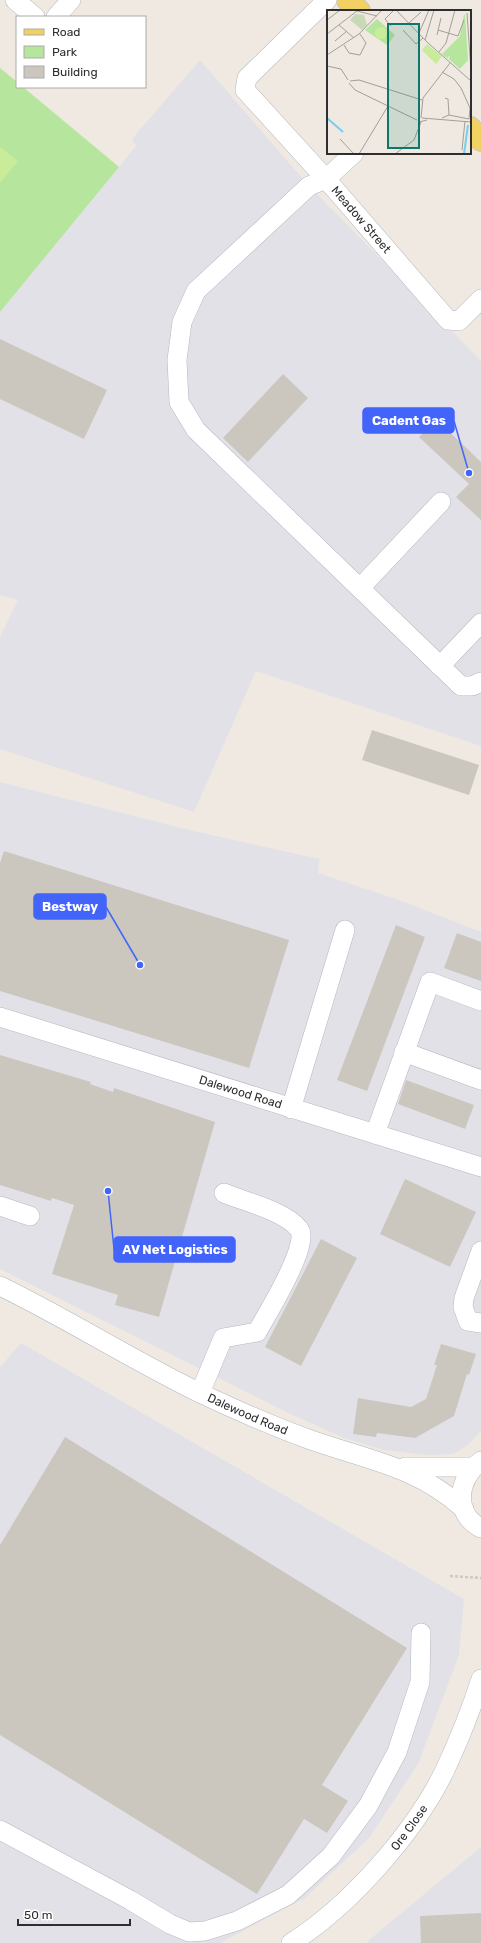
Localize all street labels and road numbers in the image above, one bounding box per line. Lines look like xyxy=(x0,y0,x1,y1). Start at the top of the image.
street label: Meadow Street xyxy=(328,183,394,256)
street label: Dalewood Road xyxy=(197,1073,284,1112)
street label: Dalewood Road xyxy=(205,1390,290,1438)
street label: Ore Close xyxy=(388,1802,431,1853)

